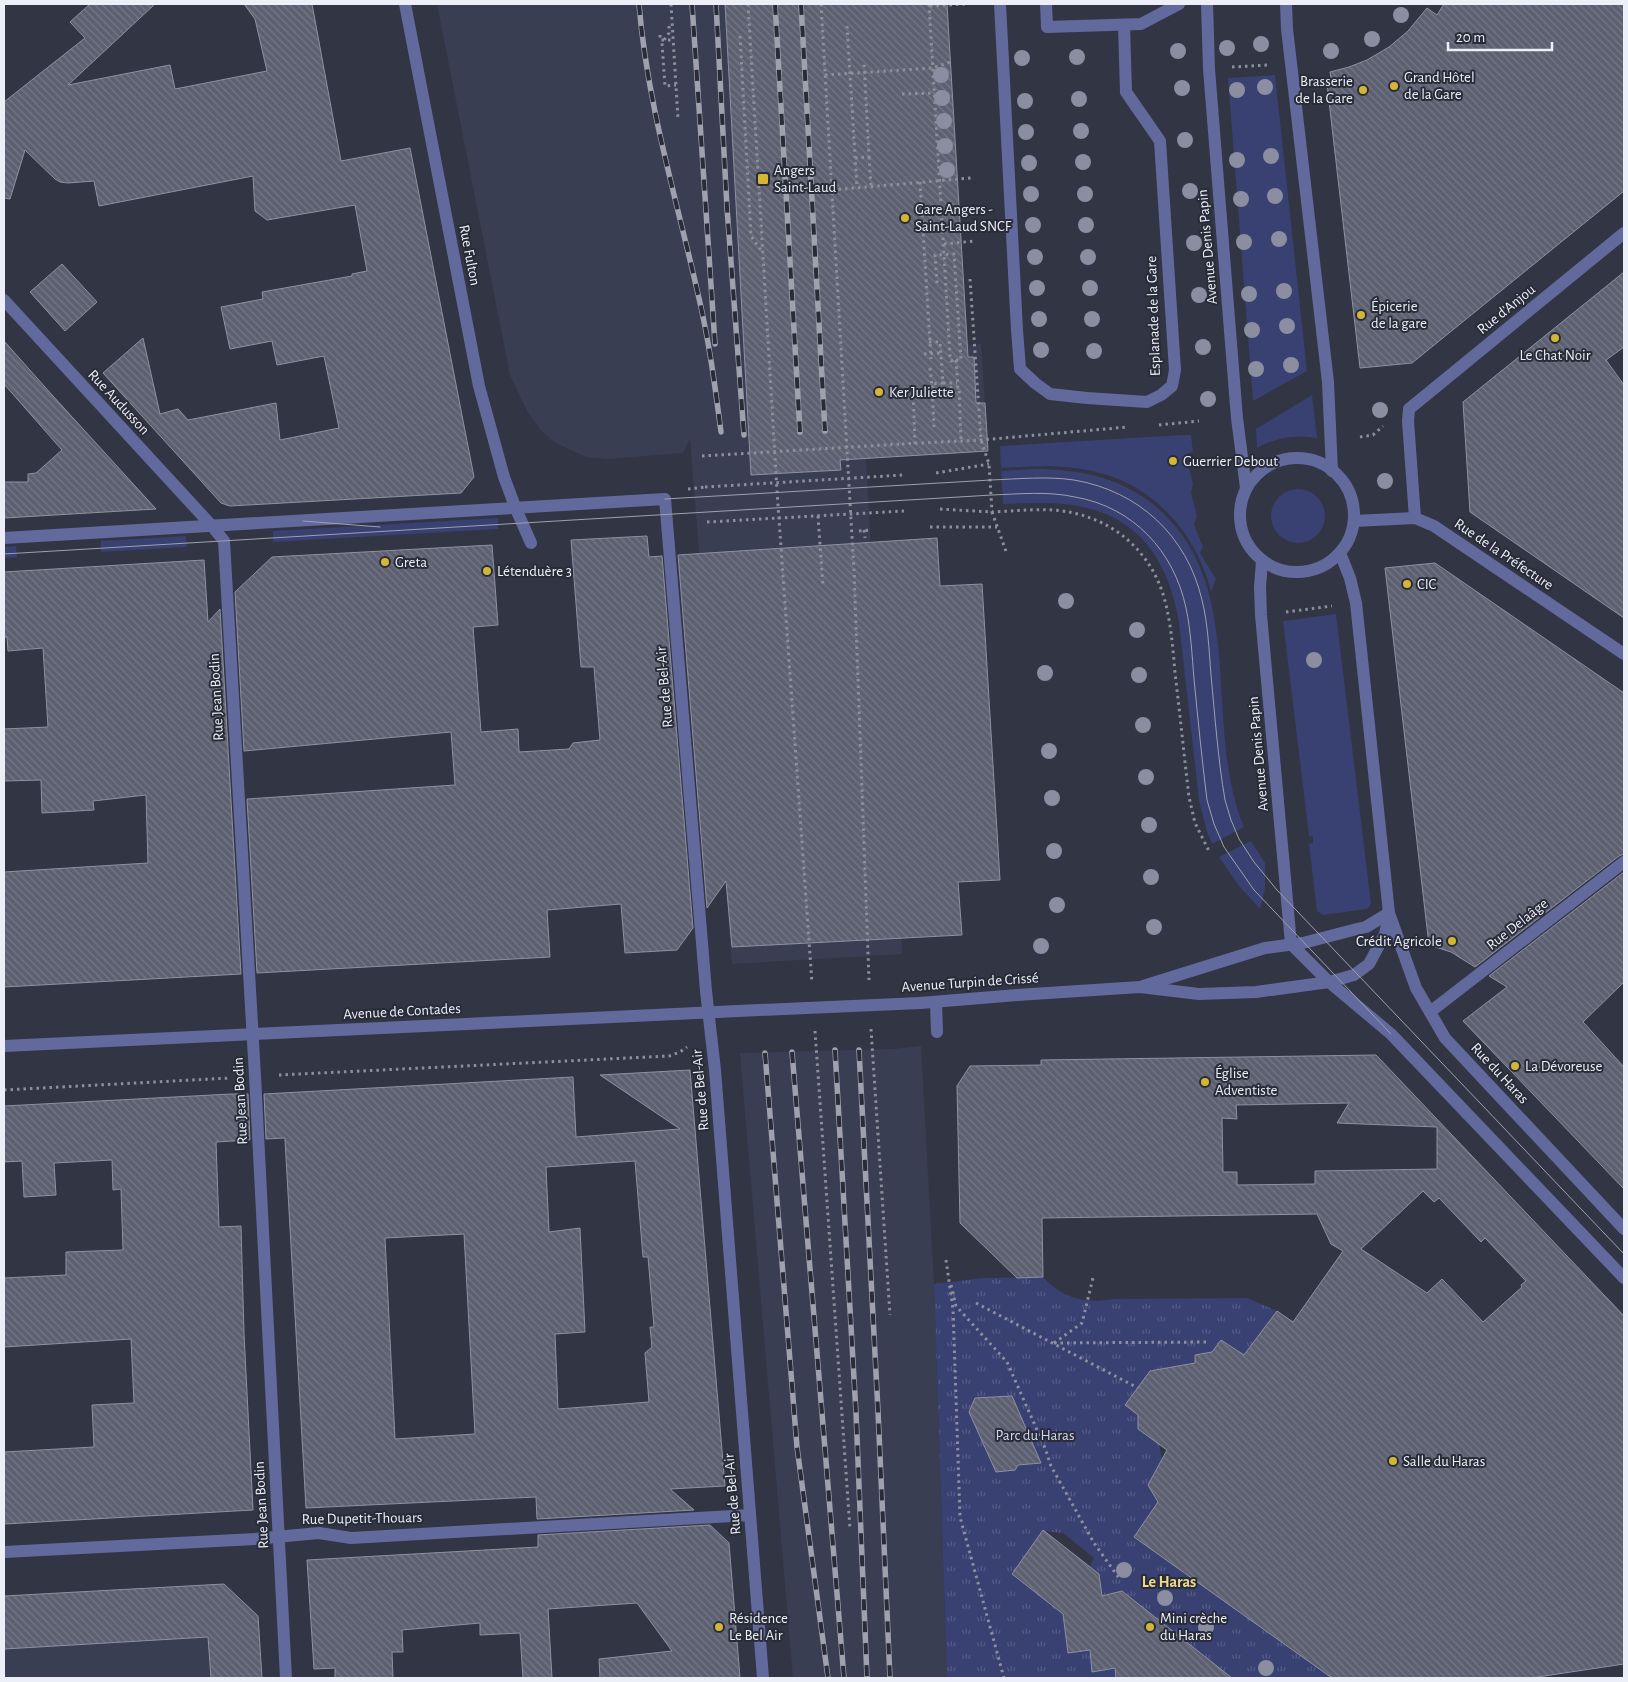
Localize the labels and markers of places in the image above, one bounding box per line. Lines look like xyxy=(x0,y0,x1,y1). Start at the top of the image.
place label: Grand Hôtel de la Gare xyxy=(1404,70,1475,102)
place label: Brasserie de la Gare xyxy=(1295,74,1353,106)
marker: Grand Hôtel de la Gare xyxy=(1388,80,1400,92)
marker: Brasserie de la Gare xyxy=(1357,84,1369,96)
place label: Angers Saint-Laud xyxy=(774,163,837,195)
marker: Angers Saint-Laud xyxy=(756,172,770,186)
place label: Gare Angers - Saint-Laud SNCF xyxy=(915,202,1012,234)
marker: Gare Angers - Saint-Laud SNCF xyxy=(899,212,911,224)
place label: Épicerie de la gare xyxy=(1371,297,1427,331)
marker: Épicerie de la gare xyxy=(1355,309,1367,321)
marker: Le Chat Noir xyxy=(1549,332,1561,344)
place label: Le Chat Noir xyxy=(1520,348,1591,363)
place label: Ker Juliette xyxy=(889,385,954,400)
marker: Ker Juliette xyxy=(873,386,885,398)
place label: Guerrier Debout xyxy=(1183,454,1278,469)
marker: Guerrier Debout xyxy=(1167,455,1179,467)
place label: Greta xyxy=(395,555,427,570)
marker: Greta xyxy=(379,556,391,568)
place label: Létenduère 3 xyxy=(497,564,572,579)
marker: Létenduère 3 xyxy=(481,565,493,577)
place label: CIC xyxy=(1417,577,1437,592)
marker: CIC xyxy=(1401,578,1413,590)
place label: Crédit Agricole xyxy=(1356,934,1442,949)
marker: Crédit Agricole xyxy=(1446,935,1458,947)
place label: La Dévoreuse xyxy=(1525,1059,1603,1074)
marker: La Dévoreuse xyxy=(1509,1060,1521,1072)
place label: Église Adventiste xyxy=(1215,1064,1277,1098)
marker: Église Adventiste xyxy=(1199,1076,1211,1088)
place label: Salle du Haras xyxy=(1403,1454,1485,1469)
marker: Salle du Haras xyxy=(1387,1455,1399,1467)
place label: Résidence Le Bel Air xyxy=(729,1611,788,1643)
place label: Mini crèche du Haras xyxy=(1160,1611,1227,1643)
marker: Résidence Le Bel Air xyxy=(713,1621,725,1633)
marker: Mini crèche du Haras xyxy=(1144,1621,1156,1633)

